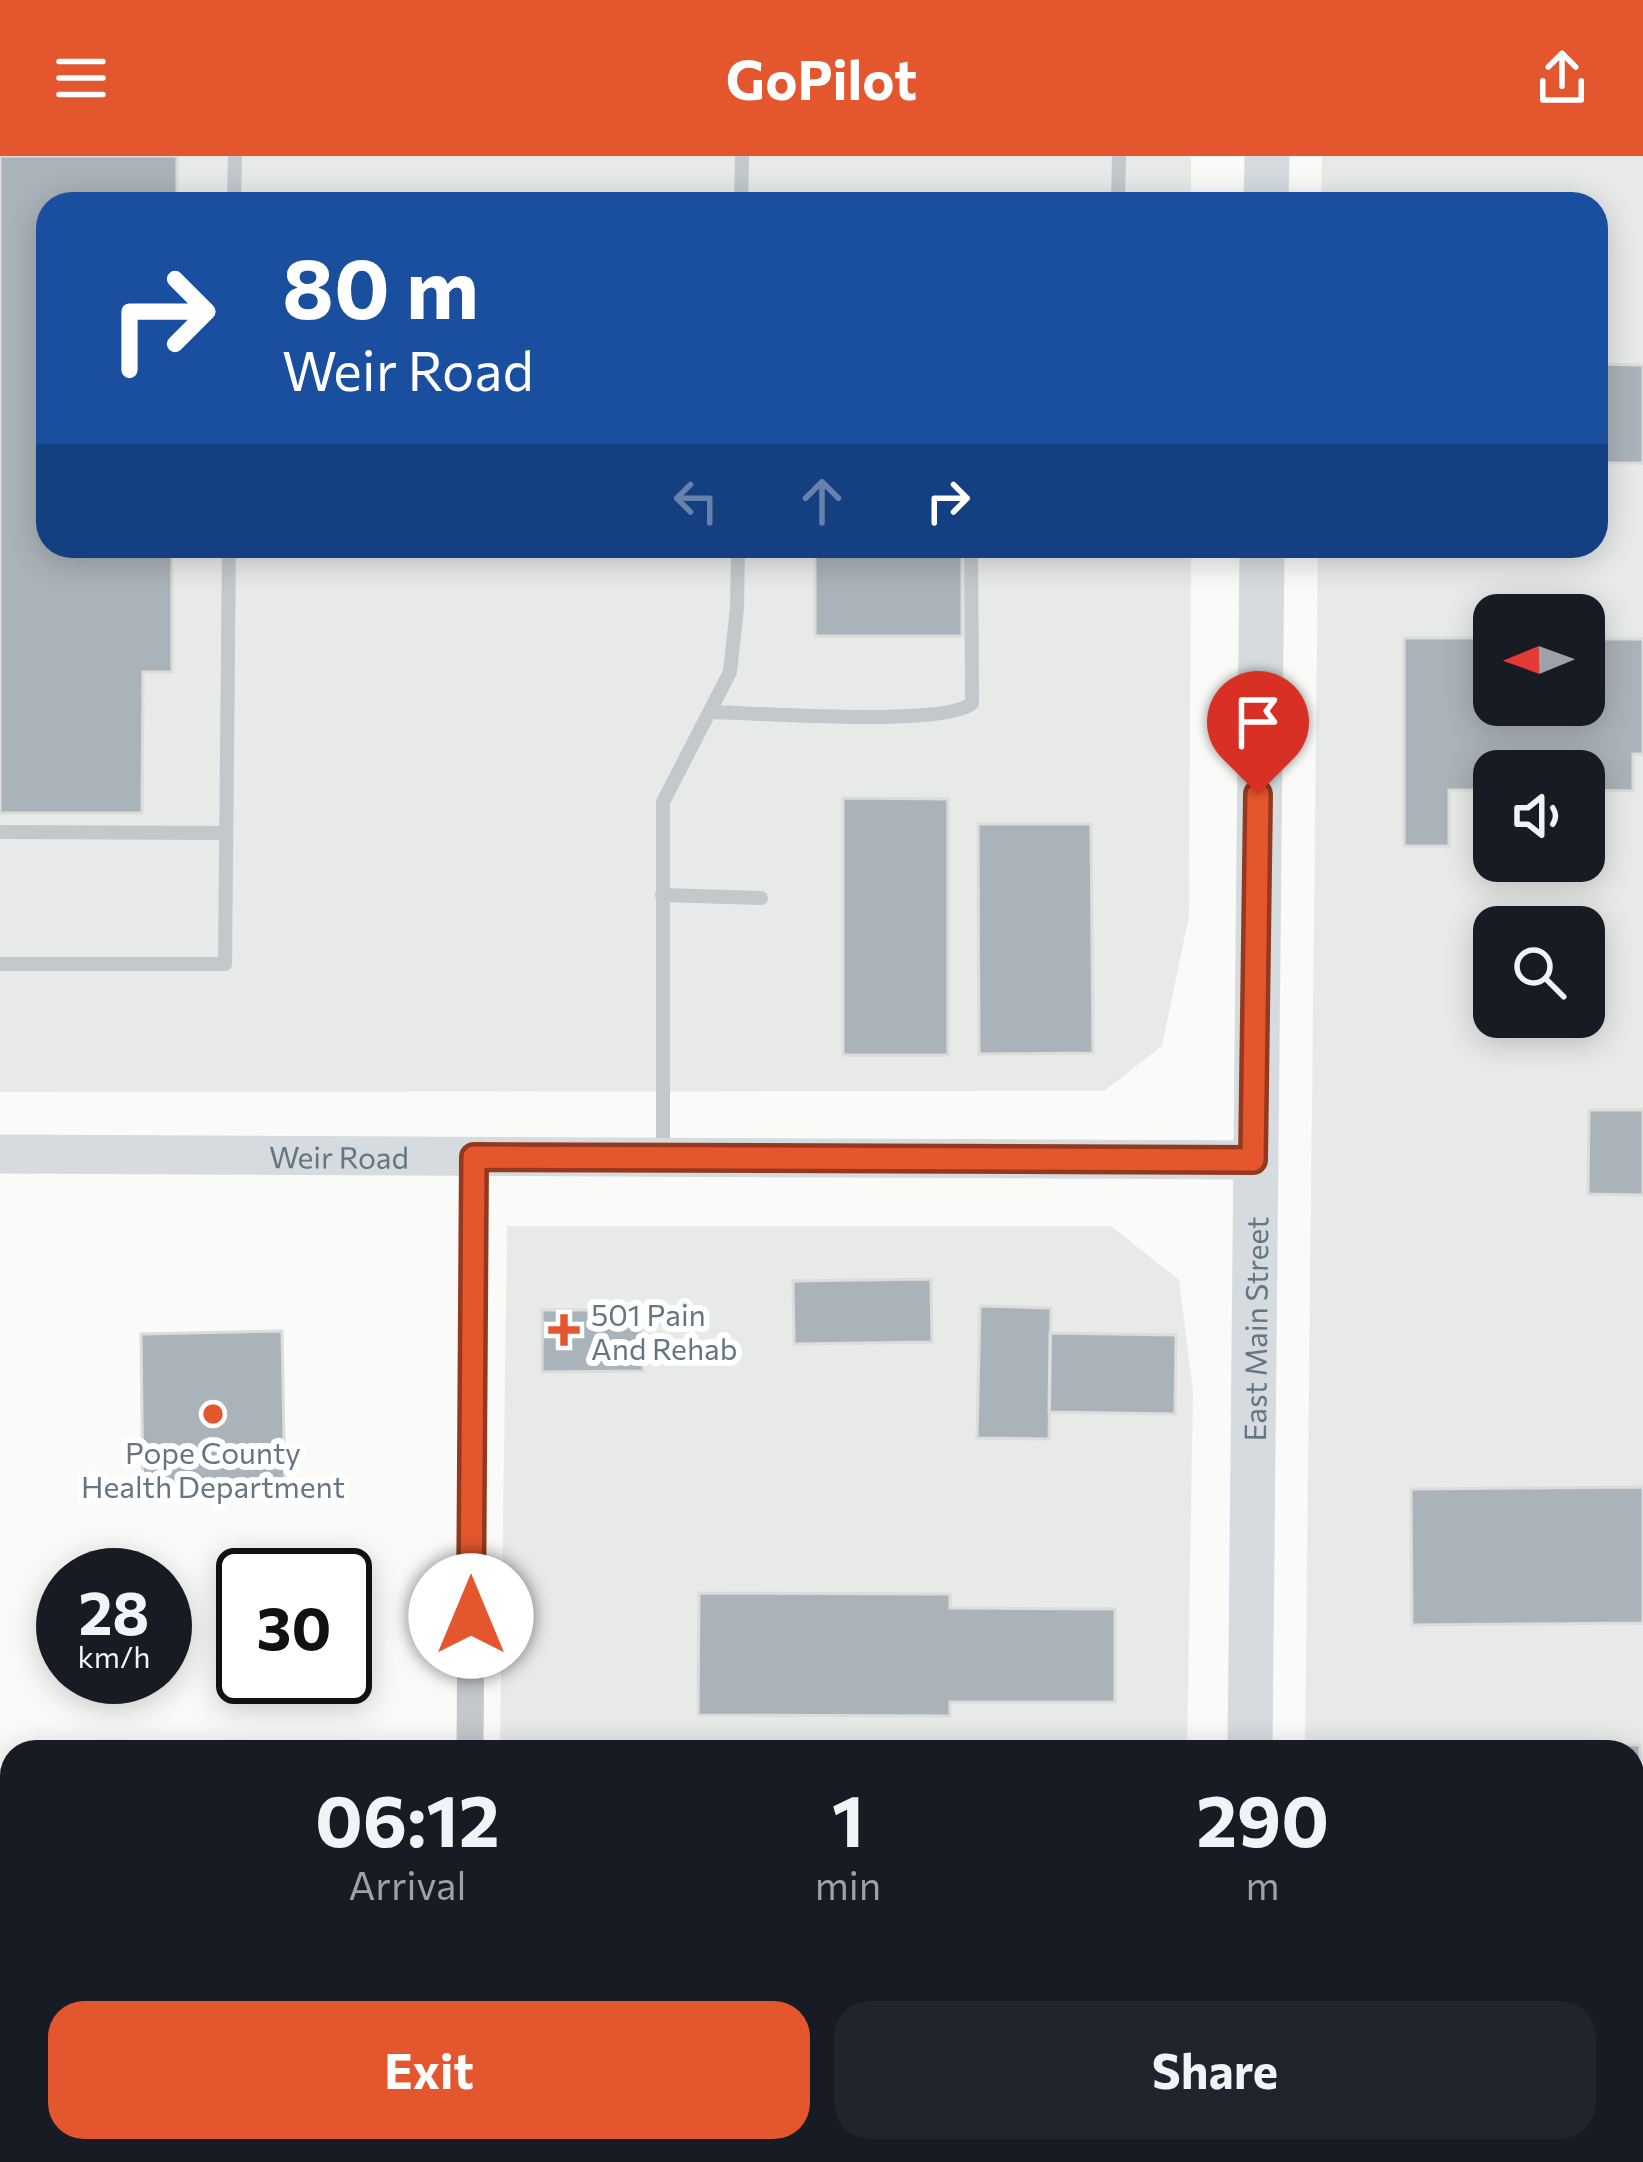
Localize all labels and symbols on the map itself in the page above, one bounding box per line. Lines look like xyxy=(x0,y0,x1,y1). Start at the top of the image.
north arrow xyxy=(1473,594,1605,726)
pin xyxy=(1207,671,1309,794)
street label: Weir Road xyxy=(269,1137,409,1174)
street label: East Main Street xyxy=(1235,1216,1274,1442)
place label: 501 Pain And Rehab xyxy=(591,1295,738,1366)
marker: 501 Pain And Rehab xyxy=(548,1314,580,1346)
marker: Pope County Health Department xyxy=(200,1401,226,1427)
place label: Pope County Health Department xyxy=(81,1433,345,1504)
speed limit sign: 30 xyxy=(216,1548,372,1704)
position arrow xyxy=(408,1553,534,1679)

